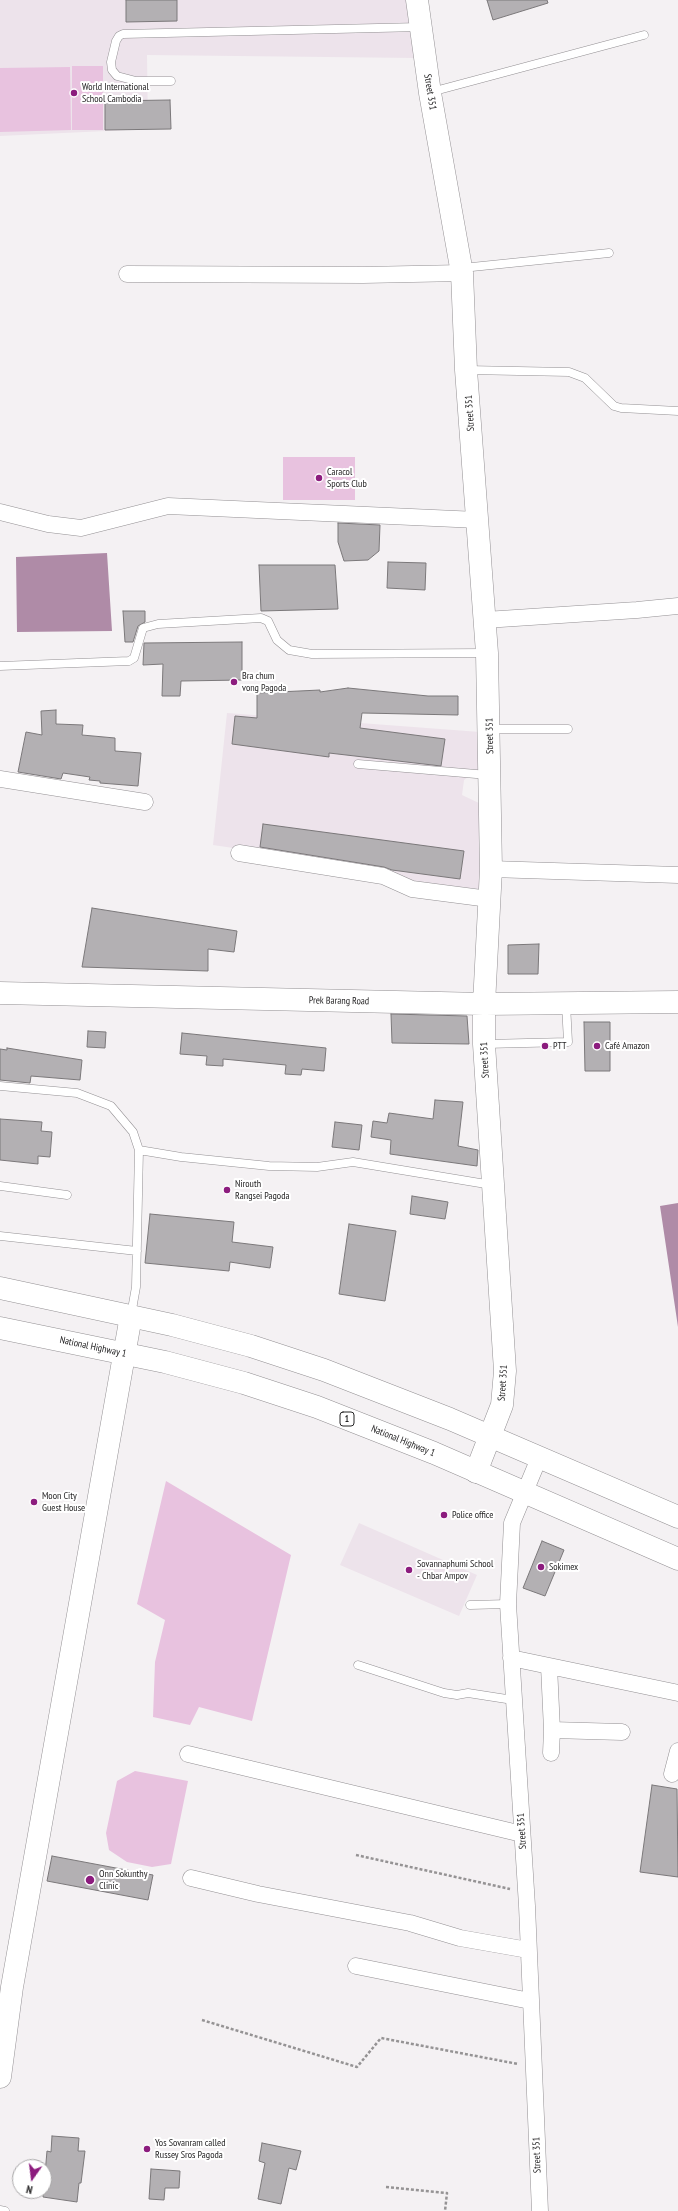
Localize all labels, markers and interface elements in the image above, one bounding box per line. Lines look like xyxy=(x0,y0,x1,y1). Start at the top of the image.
street label: Street 351 xyxy=(421,73,439,111)
place label: World International School Cambodia xyxy=(82,81,149,104)
marker: World International School Cambodia xyxy=(69,88,79,98)
street label: Street 351 xyxy=(463,394,477,432)
place label: Caracol Sports Club xyxy=(327,466,367,490)
marker: Caracol Sports Club xyxy=(314,473,324,483)
place label: Bra chum vong Pagoda xyxy=(242,670,286,694)
marker: Bra chum vong Pagoda xyxy=(229,677,239,687)
street label: Street 351 xyxy=(484,718,496,754)
street label: Prek Barang Road xyxy=(309,994,369,1008)
place label: PTT xyxy=(553,1040,567,1052)
place label: Café Amazon xyxy=(605,1040,650,1052)
marker: PTT xyxy=(540,1041,550,1051)
marker: Café Amazon xyxy=(592,1041,602,1051)
street label: Street 351 xyxy=(478,1042,492,1078)
place label: Nirouth Rangsei Pagoda xyxy=(235,1178,290,1202)
marker: Nirouth Rangsei Pagoda xyxy=(222,1185,232,1195)
street label: National Highway 1 xyxy=(59,1334,127,1360)
street label: Street 351 xyxy=(496,1364,510,1402)
road number: 1 xyxy=(340,1412,354,1426)
street label: National Highway 1 xyxy=(369,1423,437,1459)
place label: Moon City Guest House xyxy=(42,1490,85,1514)
marker: Moon City Guest House xyxy=(29,1497,39,1507)
place label: Police office xyxy=(452,1509,493,1521)
marker: Police office xyxy=(439,1510,449,1520)
place label: Sovannaphumi School - Chbar Ampov xyxy=(417,1558,493,1582)
place label: Sokimex xyxy=(549,1561,578,1573)
marker: Sokimex xyxy=(536,1562,546,1572)
marker: Sovannaphumi School - Chbar Ampov xyxy=(404,1565,414,1575)
street label: Street 351 xyxy=(515,1812,529,1850)
place label: Onn Sokunthy Clinic xyxy=(99,1868,148,1892)
marker: Onn Sokunthy Clinic xyxy=(84,1874,96,1886)
place label: Yos Sovanram called Russey Sros Pagoda xyxy=(155,2137,225,2160)
street label: Street 351 xyxy=(530,2137,544,2173)
marker: Yos Sovanram called Russey Sros Pagoda xyxy=(142,2144,152,2154)
north arrow xyxy=(12,2159,52,2199)
text: N xyxy=(25,2182,34,2197)

